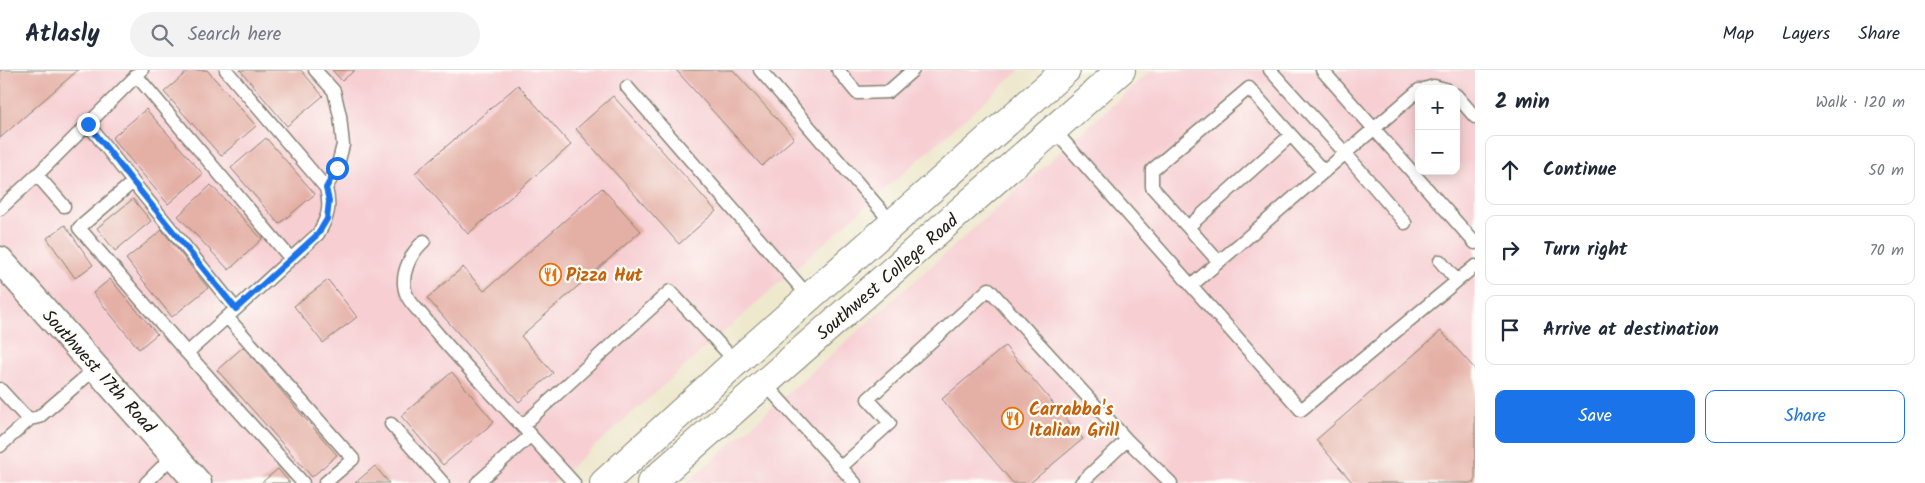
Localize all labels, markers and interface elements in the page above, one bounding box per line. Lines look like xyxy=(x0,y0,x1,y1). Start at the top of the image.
search box xyxy=(130,12,480,57)
text: Atlasly xyxy=(25,15,100,54)
text: Search here xyxy=(188,20,281,50)
text: Map xyxy=(1723,20,1754,49)
text: Layers xyxy=(1782,20,1830,49)
text: Share xyxy=(1858,20,1900,49)
icon: search xyxy=(148,21,176,49)
map controls xyxy=(1415,85,1460,175)
button: + xyxy=(1415,85,1460,130)
text: 2 min xyxy=(1495,86,1550,119)
text: Walk · 120 m xyxy=(1815,90,1905,115)
route end xyxy=(77,113,100,136)
button: − xyxy=(1415,130,1460,175)
text: Continue xyxy=(1543,155,1616,185)
icon: ahead xyxy=(1496,156,1524,184)
route start xyxy=(326,157,349,180)
text: 50 m xyxy=(1868,158,1904,183)
street label: Southwest College Road xyxy=(810,207,967,348)
text: Turn right xyxy=(1543,235,1628,265)
icon: right xyxy=(1496,236,1524,264)
text: 70 m xyxy=(1869,238,1904,263)
place label: Pizza Hut xyxy=(566,262,643,291)
restaurant icon: Pizza Hut xyxy=(538,263,562,287)
street label: Southwest 17th Road xyxy=(34,303,163,442)
text: Arrive at destination xyxy=(1543,315,1719,345)
icon: arrive xyxy=(1496,316,1524,344)
button: Save xyxy=(1495,390,1695,443)
button: Share xyxy=(1705,390,1905,443)
place label: Carrabba's Italian Grill xyxy=(1029,396,1119,446)
restaurant icon: Carrabba's Italian Grill xyxy=(1001,407,1025,431)

